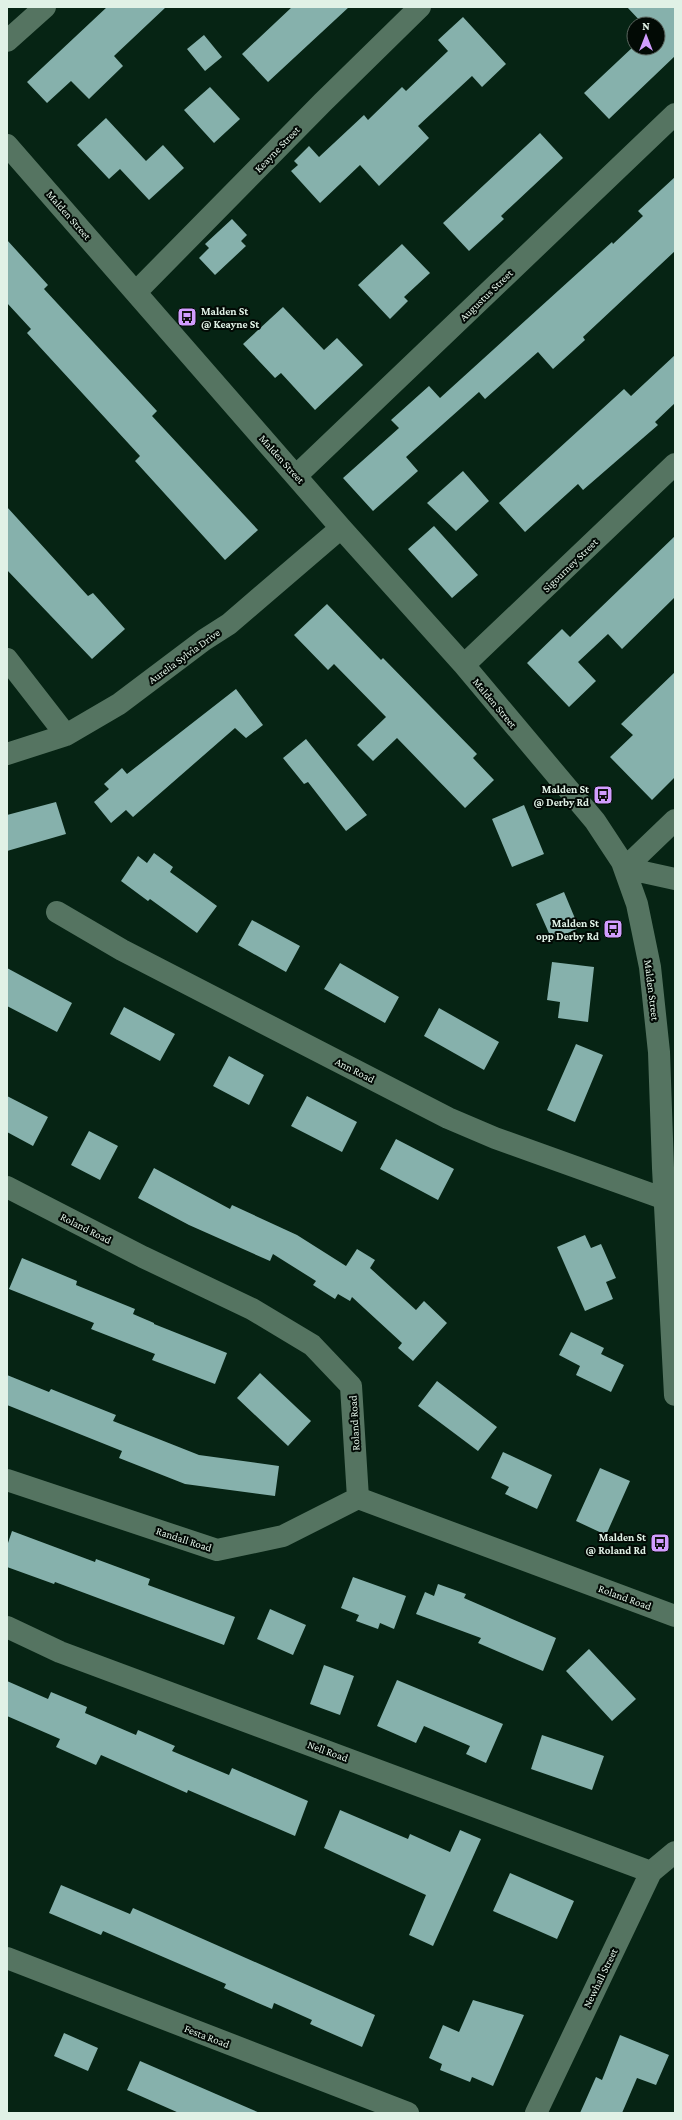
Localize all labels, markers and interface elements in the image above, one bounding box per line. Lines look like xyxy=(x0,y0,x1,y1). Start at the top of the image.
north arrow xyxy=(626,16,666,56)
text: N xyxy=(642,20,650,32)
street label: Keayne Street xyxy=(252,123,303,175)
street label: Malden Street xyxy=(44,188,94,242)
street label: Augustus Street xyxy=(457,266,516,324)
place label: Malden St @ Keayne St xyxy=(201,305,259,330)
bus stop icon: Malden St @ Keayne St xyxy=(176,306,198,328)
street label: Malden Street xyxy=(257,432,307,486)
street label: Sigourney Street xyxy=(540,535,601,595)
street label: Aurelia Sylvia Drive xyxy=(146,626,223,687)
street label: Malden Street xyxy=(471,676,520,731)
place label: Malden St @ Derby Rd xyxy=(533,783,589,808)
bus stop icon: Malden St @ Derby Rd xyxy=(592,784,614,806)
place label: Malden St opp Derby Rd xyxy=(536,917,599,942)
bus stop icon: Malden St opp Derby Rd xyxy=(602,918,624,940)
street label: Malden Street xyxy=(642,959,662,1022)
street label: Ann Road xyxy=(333,1055,377,1085)
street label: Roland Road xyxy=(59,1210,114,1246)
street label: Roland Road xyxy=(347,1395,361,1451)
street label: Randall Road xyxy=(155,1524,214,1554)
place label: Malden St @ Roland Rd xyxy=(586,1531,646,1556)
bus stop icon: Malden St @ Roland Rd xyxy=(649,1532,671,1554)
street label: Roland Road xyxy=(597,1582,653,1612)
street label: Nell Road xyxy=(306,1738,350,1764)
street label: Newhall Street xyxy=(580,1946,620,2010)
street label: Festa Road xyxy=(183,2022,231,2050)

